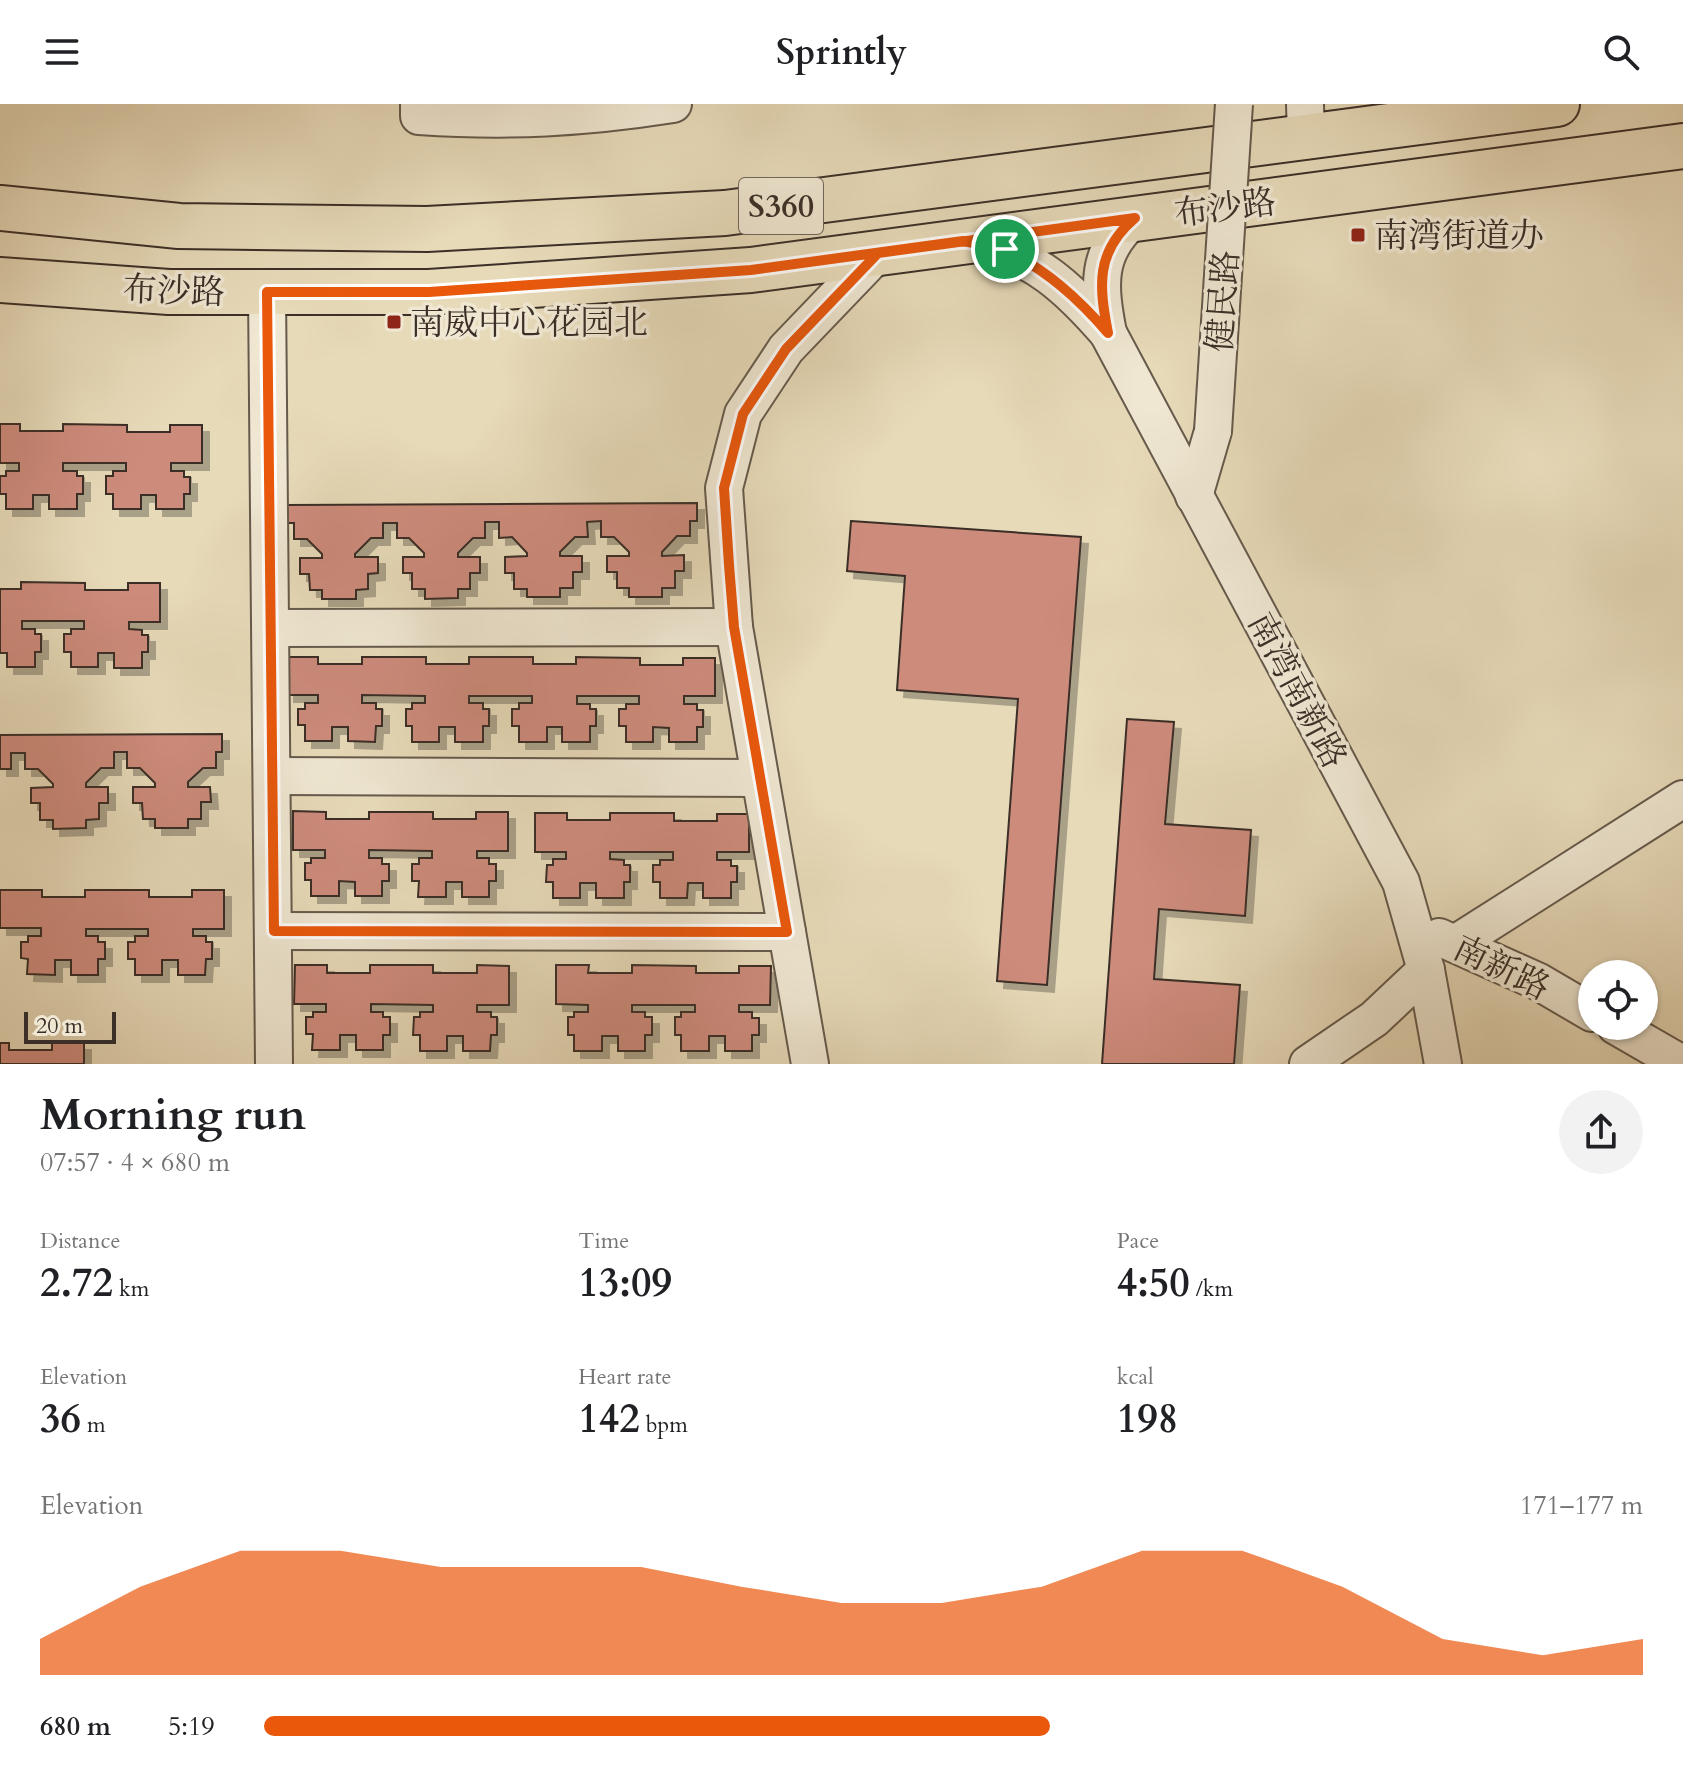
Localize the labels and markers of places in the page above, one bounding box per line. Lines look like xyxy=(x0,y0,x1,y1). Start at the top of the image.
place label: 南湾街道办 xyxy=(1374,213,1544,259)
pin xyxy=(971,215,1039,283)
marker: 南湾街道办 xyxy=(1349,226,1367,244)
place label: 南威中心花园北 xyxy=(410,300,648,346)
marker: 南威中心花园北 xyxy=(385,313,403,331)

